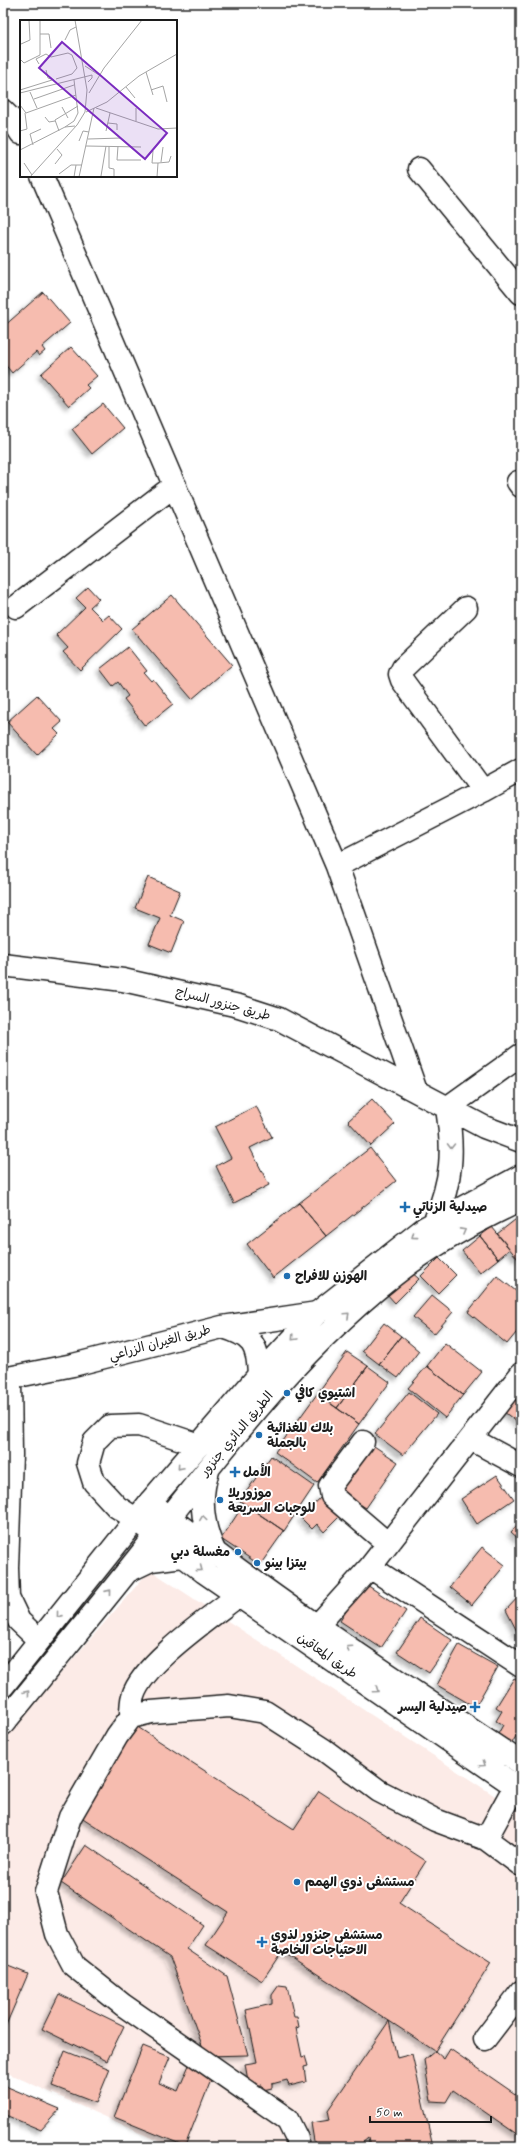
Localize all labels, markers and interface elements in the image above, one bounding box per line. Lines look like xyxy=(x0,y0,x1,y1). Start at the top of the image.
inset map xyxy=(20,20,177,177)
street label: طريق جنزور السراج xyxy=(174,983,272,1025)
one-way arrow xyxy=(447,1143,455,1149)
place label: صيدلية الزناتي xyxy=(413,1199,487,1219)
marker: صيدلية الزناتي xyxy=(400,1202,410,1212)
one-way arrow xyxy=(458,1228,466,1236)
one-way arrow xyxy=(411,1231,418,1238)
place label: الهوزن للافراح xyxy=(295,1268,367,1285)
marker: الهوزن للافراح xyxy=(282,1271,292,1281)
one-way arrow xyxy=(342,1313,349,1320)
street label: طريق الغيران الزراعي xyxy=(107,1321,213,1367)
one-way arrow xyxy=(291,1333,299,1341)
place label: اشتيوي كافي xyxy=(295,1383,355,1403)
street label: الطريق الدائري جنزور xyxy=(196,1388,277,1481)
marker: اشتيوي كافي xyxy=(282,1388,292,1398)
place label: بلاك للغذائية بالجملة xyxy=(267,1420,334,1452)
marker: بلاك للغذائية بالجملة xyxy=(254,1430,264,1440)
one-way arrow xyxy=(177,1462,184,1470)
place label: الأمل xyxy=(243,1462,271,1481)
marker: الأمل xyxy=(230,1467,240,1477)
place label: موزوريلا للوجبات السريعة xyxy=(228,1485,316,1517)
marker: موزوريلا للوجبات السريعة xyxy=(215,1495,225,1505)
one-way arrow xyxy=(199,1515,208,1521)
place label: مغسلة دبي xyxy=(171,1544,230,1564)
marker: مغسلة دبي xyxy=(233,1547,243,1557)
place label: بيتزا بينو xyxy=(264,1555,307,1572)
marker: بيتزا بينو xyxy=(252,1558,262,1568)
one-way arrow xyxy=(196,1564,203,1571)
one-way arrow xyxy=(104,1590,111,1597)
one-way arrow xyxy=(56,1611,63,1618)
street label: طريق المعاقين xyxy=(294,1629,360,1683)
one-way arrow xyxy=(346,1645,353,1653)
one-way arrow xyxy=(372,1685,379,1692)
one-way arrow xyxy=(23,1691,30,1698)
place label: صيدلية اليسر xyxy=(397,1699,467,1716)
marker: صيدلية اليسر xyxy=(470,1702,480,1712)
one-way arrow xyxy=(479,1759,486,1766)
place label: مستشفى ذوي الهمم xyxy=(305,1874,415,1892)
marker: مستشفى ذوي الهمم xyxy=(292,1877,302,1887)
place label: مستشفي جنزور لذوي الاحتياجات الخاصة xyxy=(271,1927,383,1959)
marker: مستشفي جنزور لذوي الاحتياجات الخاصة xyxy=(256,1936,268,1948)
scale bar xyxy=(370,2098,491,2124)
text: 50 m xyxy=(376,2105,403,2121)

